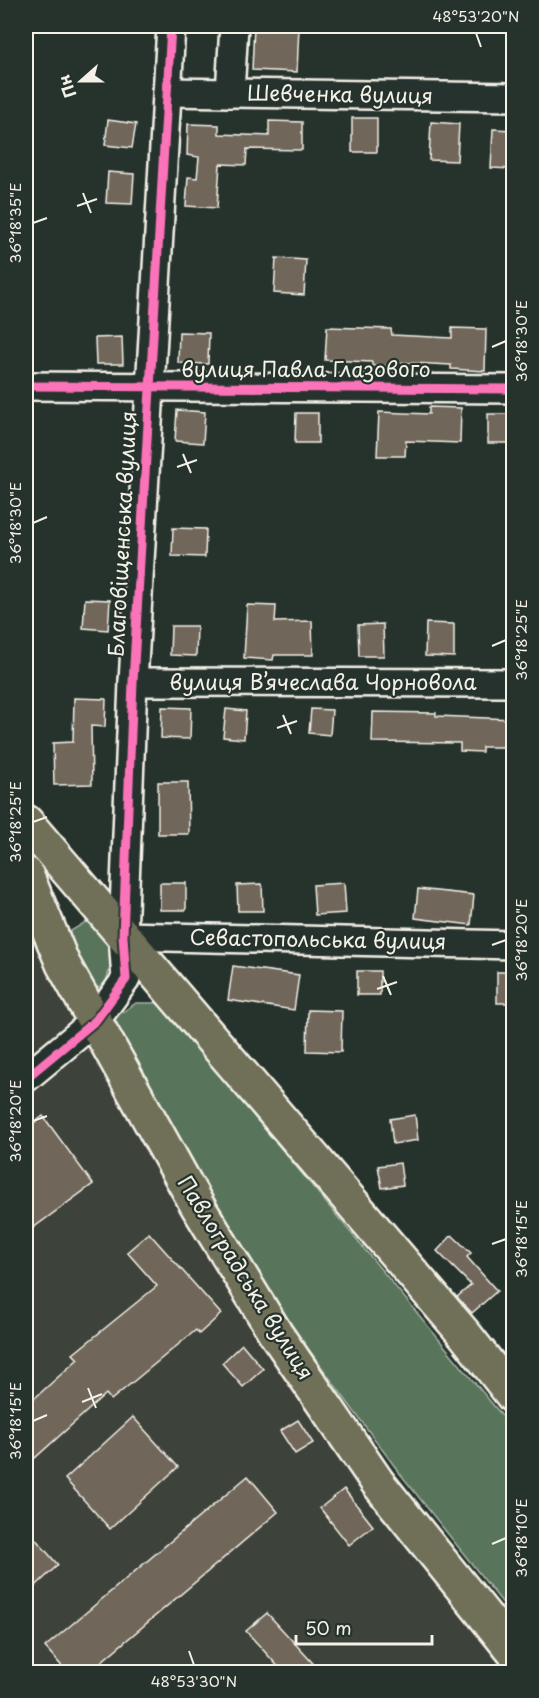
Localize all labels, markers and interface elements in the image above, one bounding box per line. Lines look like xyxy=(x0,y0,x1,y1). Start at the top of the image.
text: 48°53'20"N xyxy=(432,4,520,27)
north arrow xyxy=(51,51,111,111)
text: Пн xyxy=(51,72,81,102)
street label: Шевченка вулиця xyxy=(247,75,433,111)
text: 36°18'35"E xyxy=(3,182,26,264)
text: 36°18'30"E xyxy=(509,300,532,382)
street label: вулиця Павла Глазового xyxy=(181,352,431,384)
street label: Благовіщенська вулиця xyxy=(99,410,143,658)
text: 36°18'30"E xyxy=(3,482,26,564)
text: 36°18'25"E xyxy=(509,599,532,681)
street label: вулиця В’ячеслава Чорновола xyxy=(169,665,477,697)
text: 36°18'25"E xyxy=(3,781,26,863)
text: 36°18'20"E xyxy=(509,898,532,982)
street label: Севастопольська вулиця xyxy=(189,920,447,956)
text: 36°18'20"E xyxy=(3,1079,26,1163)
street label: Павлоградська вулиця xyxy=(171,1169,323,1385)
text: 36°18'15"E xyxy=(509,1200,532,1278)
text: 36°18'15"E xyxy=(3,1382,26,1460)
text: 36°18'10"E xyxy=(509,1498,532,1578)
scale bar xyxy=(296,1608,432,1646)
text: 50 m xyxy=(305,1614,352,1641)
text: 48°53'30"N xyxy=(151,1669,237,1692)

